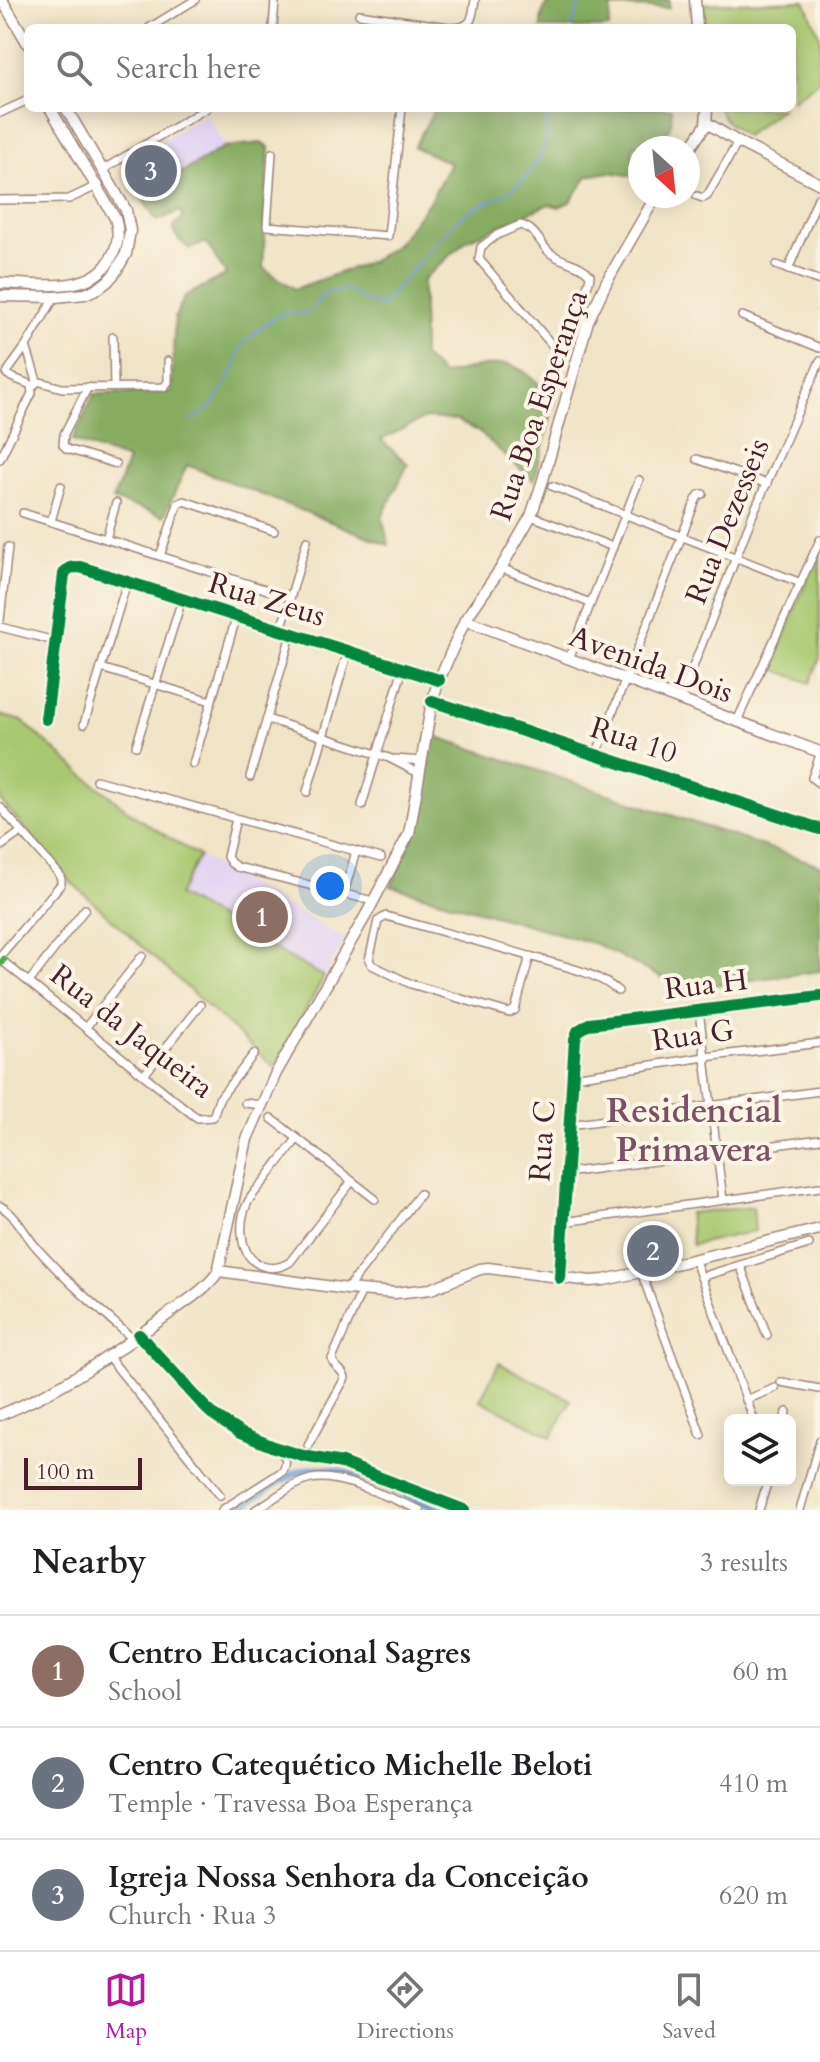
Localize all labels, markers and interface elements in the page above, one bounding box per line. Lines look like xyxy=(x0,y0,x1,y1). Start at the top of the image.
search box xyxy=(24,24,796,112)
icon: search xyxy=(52,46,96,90)
text: Search here xyxy=(116,48,261,89)
north arrow xyxy=(628,136,700,208)
pin: 3 xyxy=(125,141,177,201)
street label: Rua Boa Esperança xyxy=(481,284,598,526)
street label: Rua Dezesseis xyxy=(676,432,779,610)
street label: Rua Zeus xyxy=(204,562,330,637)
street label: Avenida Dois xyxy=(563,616,739,713)
street label: Rua 10 xyxy=(585,707,683,774)
your location xyxy=(310,866,350,906)
pin: 1 xyxy=(236,887,288,947)
street label: Rua da Jaqueira xyxy=(42,955,222,1108)
street label: Rua H xyxy=(662,959,750,1010)
street label: Rua G xyxy=(650,1009,737,1062)
district label: Residencial Primavera xyxy=(606,1088,782,1173)
street label: Rua C xyxy=(519,1099,566,1183)
pin: 2 xyxy=(627,1221,679,1281)
map controls xyxy=(724,1414,796,1486)
button: layers xyxy=(724,1414,796,1486)
scale bar xyxy=(24,1454,142,1490)
text: 100 m xyxy=(36,1457,94,1487)
text: Nearby xyxy=(32,1539,147,1585)
text: 3 results xyxy=(700,1545,788,1580)
text: Centro Educacional Sagres xyxy=(108,1633,471,1674)
text: 1 xyxy=(51,1654,65,1689)
text: 60 m xyxy=(732,1654,788,1689)
text: School xyxy=(108,1674,182,1709)
text: Centro Catequético Michelle Beloti xyxy=(108,1745,593,1786)
text: 2 xyxy=(51,1766,65,1801)
text: 410 m xyxy=(719,1766,788,1801)
text: Temple · Travessa Boa Esperança xyxy=(108,1786,473,1821)
text: Igreja Nossa Senhora da Conceição xyxy=(108,1857,589,1898)
text: 3 xyxy=(51,1878,65,1913)
text: 620 m xyxy=(719,1878,788,1913)
text: Church · Rua 3 xyxy=(108,1898,276,1933)
tab: Map xyxy=(104,1968,148,2046)
tab: Directions xyxy=(357,1968,454,2046)
tab: Saved xyxy=(662,1968,716,2046)

